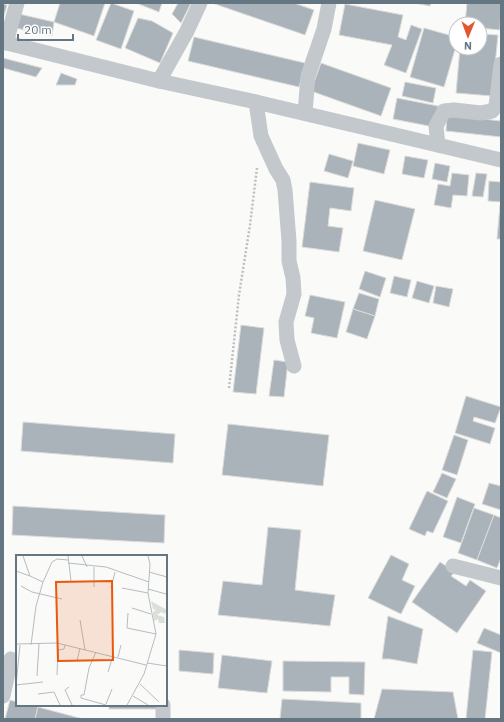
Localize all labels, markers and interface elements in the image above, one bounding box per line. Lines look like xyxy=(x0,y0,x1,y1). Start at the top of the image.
scale bar xyxy=(18,16,73,42)
north arrow xyxy=(448,16,488,56)
text: 20 m xyxy=(24,22,52,37)
text: N xyxy=(464,39,472,53)
inset map xyxy=(16,555,167,706)

